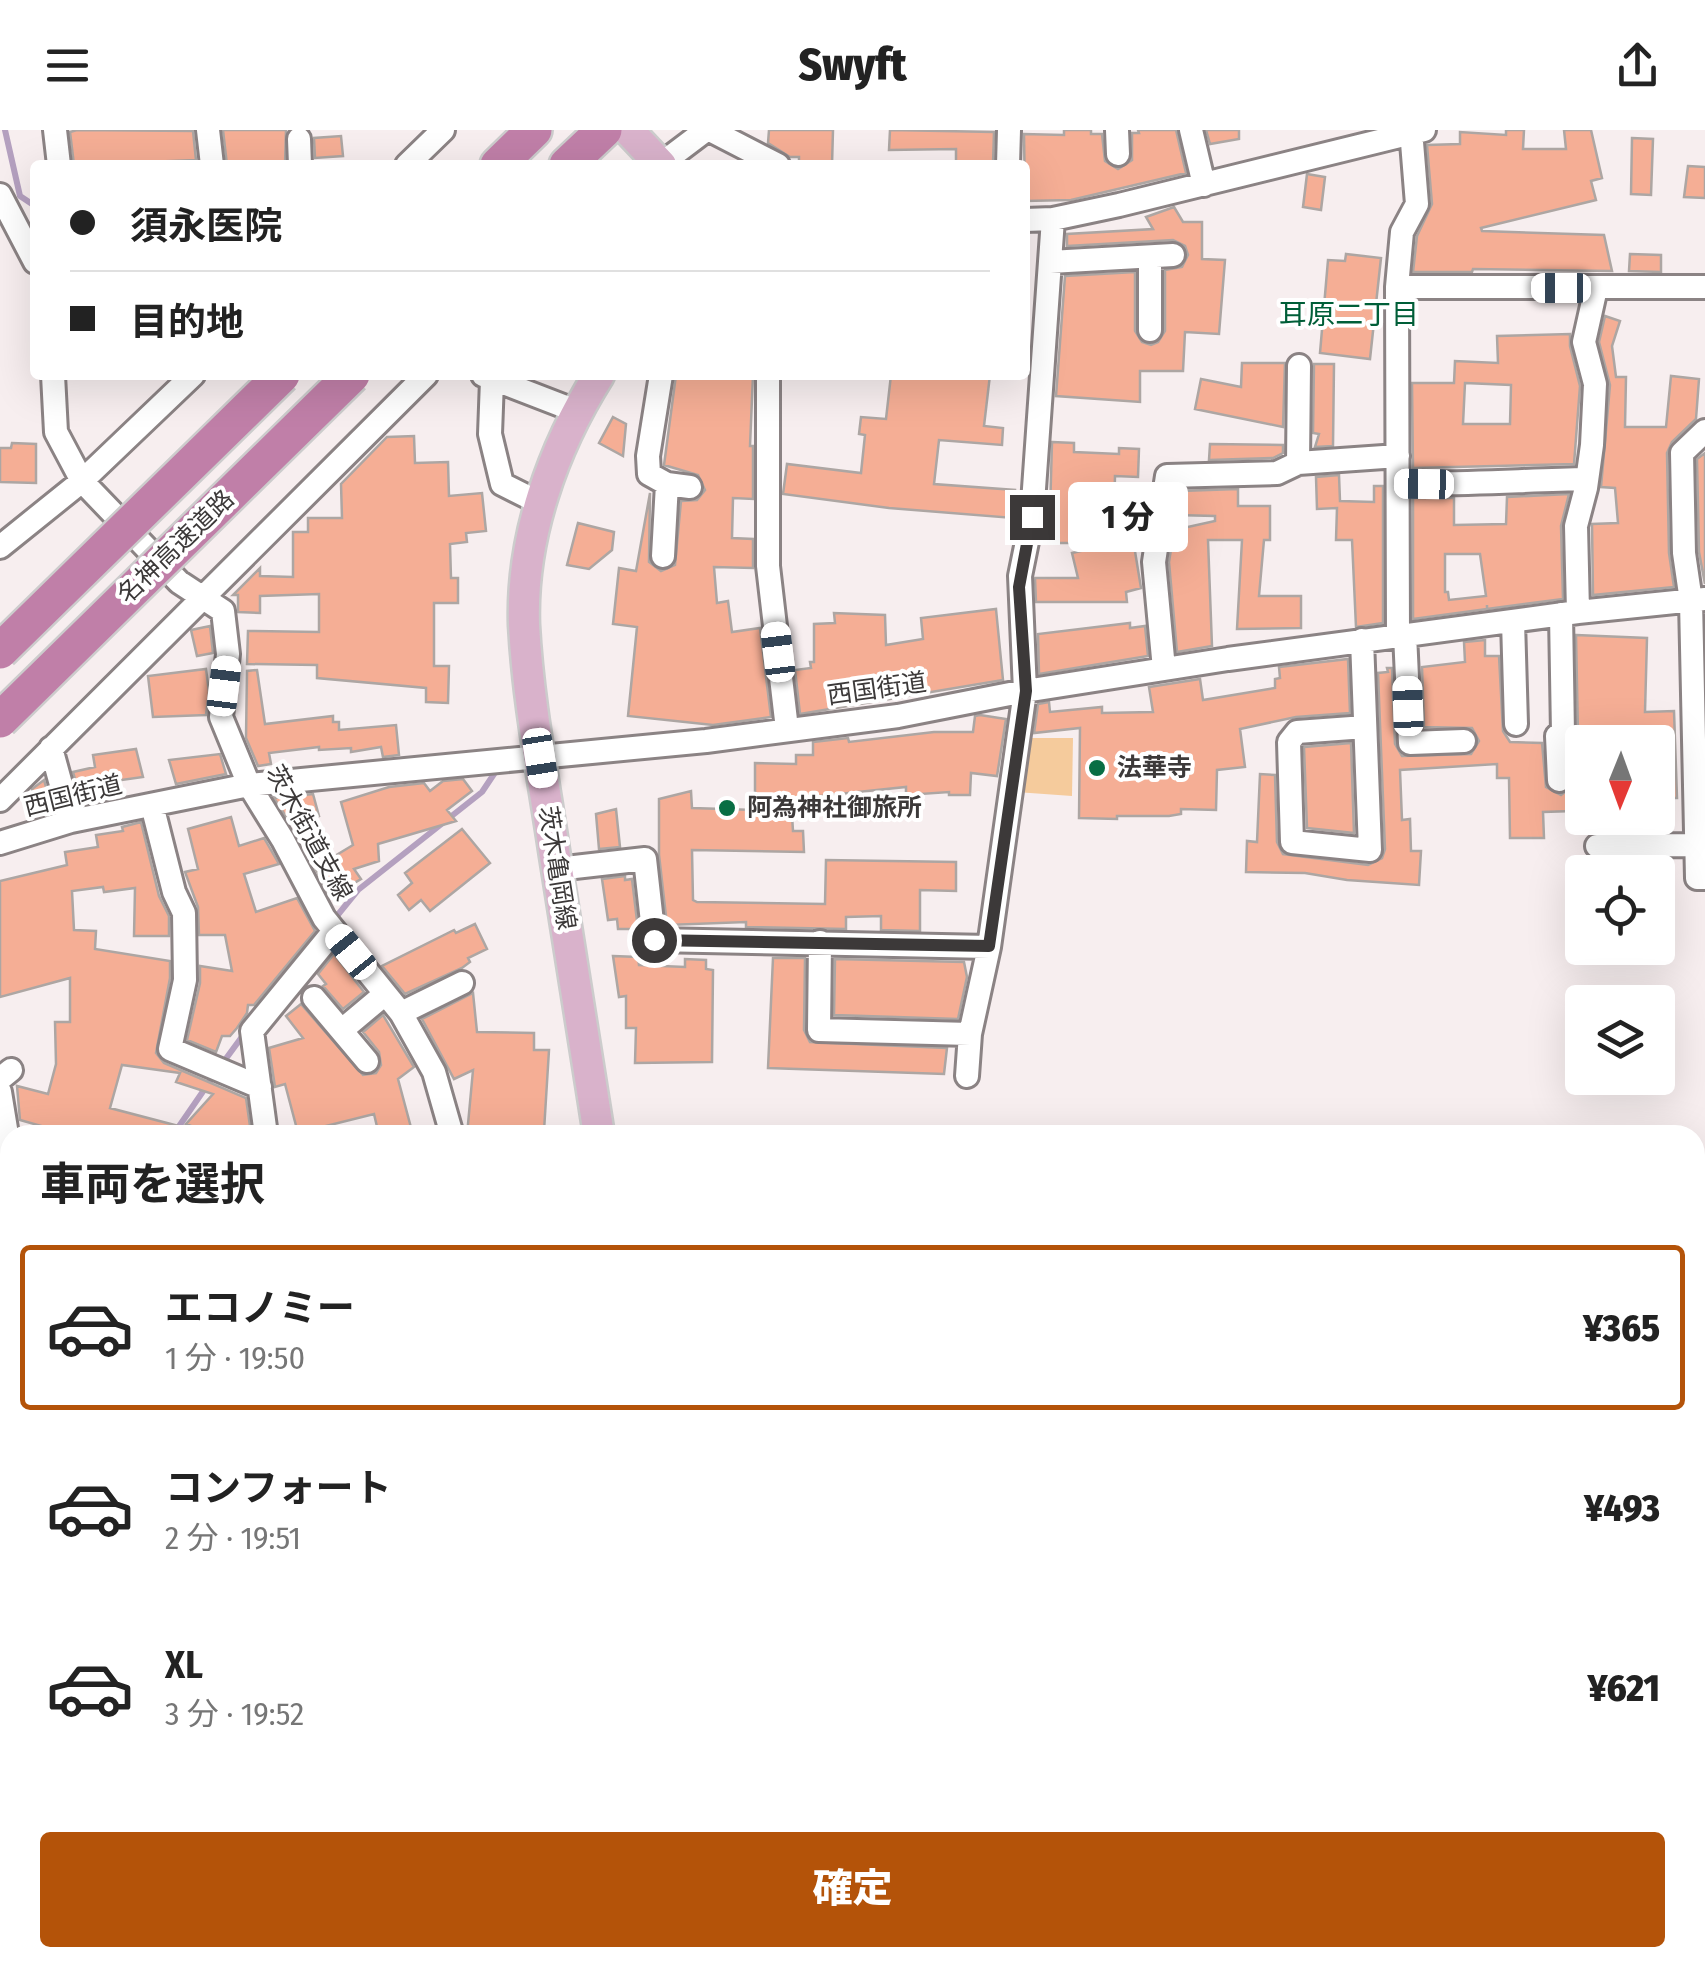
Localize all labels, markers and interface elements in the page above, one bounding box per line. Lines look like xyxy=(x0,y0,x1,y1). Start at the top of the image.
icon: menu xyxy=(40,38,95,93)
text: Swyft xyxy=(798,38,907,92)
icon: share xyxy=(1610,38,1665,93)
text: 須永医院 xyxy=(130,203,282,249)
car xyxy=(1531,273,1591,303)
district label: 耳原二丁目 xyxy=(1279,298,1419,331)
text: 目的地 xyxy=(130,299,244,345)
car xyxy=(1394,468,1454,500)
callout: 1 分 xyxy=(1067,482,1187,552)
street label: 名神高速道路 xyxy=(112,484,240,610)
route end xyxy=(1010,495,1055,540)
text: 1 分 xyxy=(1102,498,1154,536)
car xyxy=(759,620,797,684)
car xyxy=(205,654,243,718)
street label: 西国街道 xyxy=(825,667,929,711)
car xyxy=(1392,675,1424,737)
north arrow xyxy=(1565,725,1675,835)
map controls xyxy=(1565,725,1675,1095)
car xyxy=(520,726,560,790)
place label: 法華寺 xyxy=(1117,753,1192,783)
marker: 法華寺 xyxy=(1086,757,1108,779)
street label: 茨木街道支線 xyxy=(260,760,358,906)
street label: 西国街道 xyxy=(21,769,125,823)
place label: 阿為神社御旅所 xyxy=(747,793,922,823)
marker: 阿為神社御旅所 xyxy=(716,797,738,819)
street label: 茨木亀岡線 xyxy=(532,804,582,932)
button: locate xyxy=(1565,855,1675,965)
route start xyxy=(632,918,677,963)
car xyxy=(320,919,382,985)
button: layers xyxy=(1565,985,1675,1095)
text: 車両を選択 xyxy=(40,1158,265,1212)
icon: car xyxy=(45,1283,135,1373)
text: エコノミー xyxy=(165,1285,355,1331)
text: ¥365 xyxy=(1583,1305,1660,1351)
text: 1 分 · 19:50 xyxy=(165,1339,305,1377)
icon: car xyxy=(45,1463,135,1553)
text: コンフォート xyxy=(165,1465,392,1511)
text: ¥493 xyxy=(1584,1485,1660,1531)
text: 2 分 · 19:51 xyxy=(165,1519,301,1557)
text: XL xyxy=(165,1642,203,1688)
icon: car xyxy=(45,1643,135,1733)
text: ¥621 xyxy=(1588,1665,1660,1711)
text: 3 分 · 19:52 xyxy=(165,1695,304,1733)
button: 確定 xyxy=(40,1832,1665,1947)

